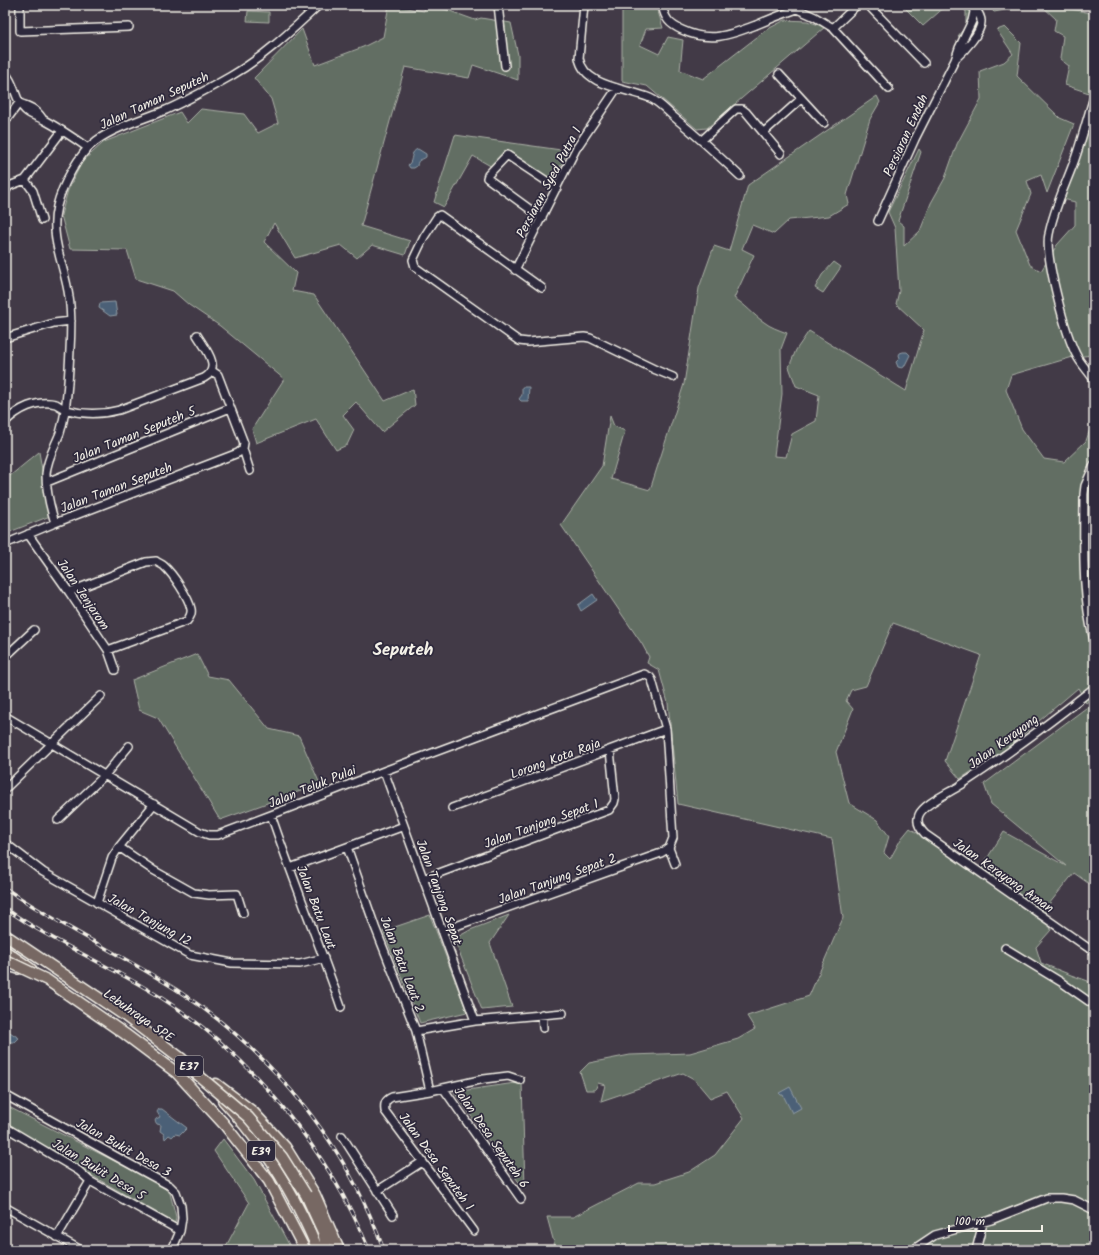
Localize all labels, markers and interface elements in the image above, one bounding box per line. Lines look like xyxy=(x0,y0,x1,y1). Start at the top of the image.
street label: Jalan Taman Seputeh xyxy=(97,67,213,136)
street label: Persiaran Endah xyxy=(878,91,935,180)
street label: Persiaran Syed Putra 1 xyxy=(511,123,587,242)
street label: Jalan Taman Seputeh 5 xyxy=(70,401,200,470)
street label: Jalan Taman Seputeh xyxy=(58,457,176,519)
street label: Jalan Jenjarom xyxy=(51,555,115,635)
district label: Seputeh xyxy=(373,637,434,664)
street label: Jalan Kerayong xyxy=(964,709,1043,775)
street label: Lorong Kota Raja xyxy=(508,733,604,785)
street label: Jalan Teluk Pulai xyxy=(266,760,360,815)
street label: Jalan Tanjong Sepat 1 xyxy=(481,794,602,855)
street label: Jalan Kerayong Aman xyxy=(948,833,1058,919)
street label: Jalan Tanjong Sepat xyxy=(410,837,468,949)
street label: Jalan Tanjung Sepat 2 xyxy=(496,848,620,911)
street label: Jalan Batu Laut xyxy=(290,862,342,954)
street label: Jalan Tanjung 12 xyxy=(103,889,195,952)
street label: Jalan Batu Laut 2 xyxy=(374,913,430,1016)
street label: Lebuhraya SPE xyxy=(98,984,178,1049)
road number: E37 xyxy=(175,1056,203,1076)
street label: Jalan Desa Seputeh 6 xyxy=(448,1083,534,1193)
street label: Jalan Desa Seputeh 1 xyxy=(393,1108,479,1215)
street label: Jalan Bukit Desa 3 xyxy=(72,1113,175,1183)
street label: Jalan Bukit Desa 5 xyxy=(48,1134,150,1207)
road number: E39 xyxy=(247,1141,275,1161)
scale bar xyxy=(949,1207,1042,1233)
text: 100 m xyxy=(955,1212,986,1231)

